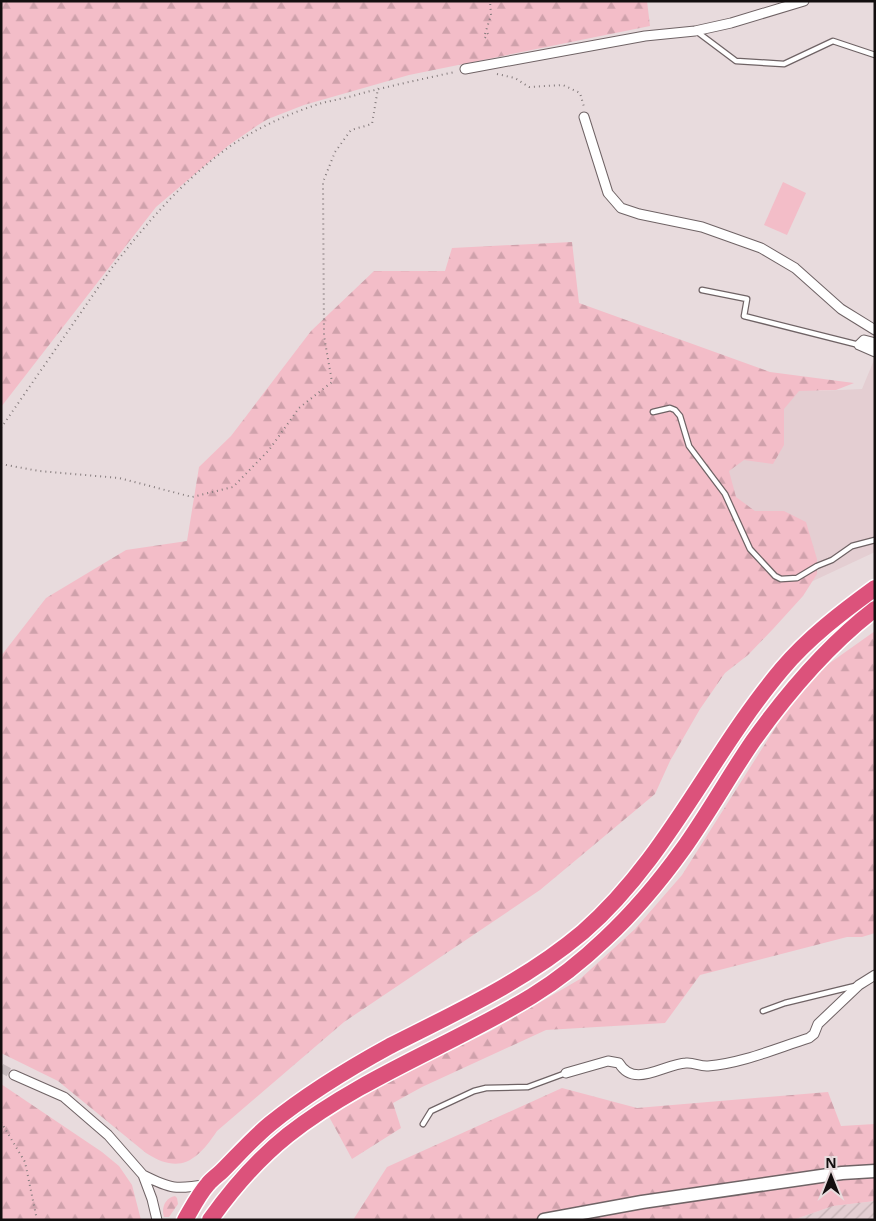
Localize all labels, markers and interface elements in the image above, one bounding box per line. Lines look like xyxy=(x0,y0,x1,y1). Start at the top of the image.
north arrow xyxy=(806,1151,856,1201)
text: N xyxy=(825,1153,837,1172)

